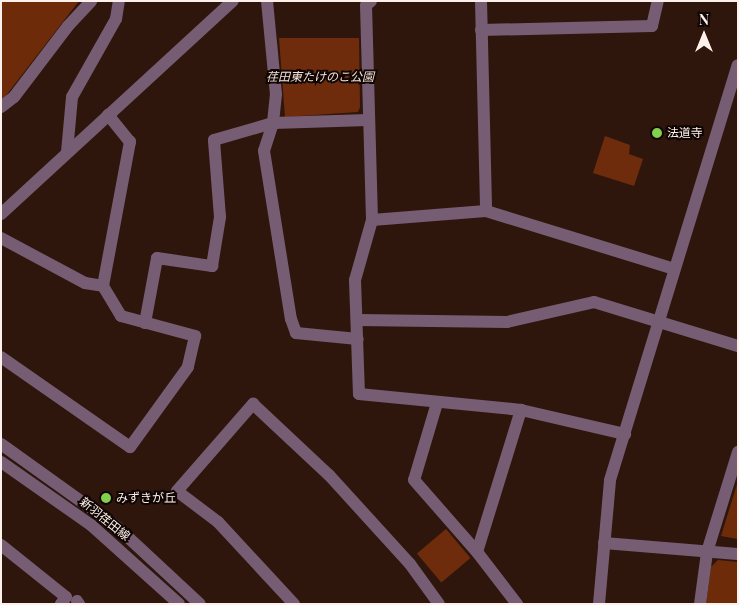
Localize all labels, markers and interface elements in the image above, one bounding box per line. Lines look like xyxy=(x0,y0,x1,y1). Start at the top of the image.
north arrow xyxy=(679,10,729,60)
text: N xyxy=(699,10,709,29)
park label: 荏田東たけのこ公園 xyxy=(266,70,374,84)
place label: 法道寺 xyxy=(667,126,703,140)
marker: 法道寺 xyxy=(651,127,663,139)
place label: みずきが丘 xyxy=(116,491,176,505)
marker: みずきが丘 xyxy=(100,492,112,504)
street label: 新羽荏田線 xyxy=(77,495,133,543)

